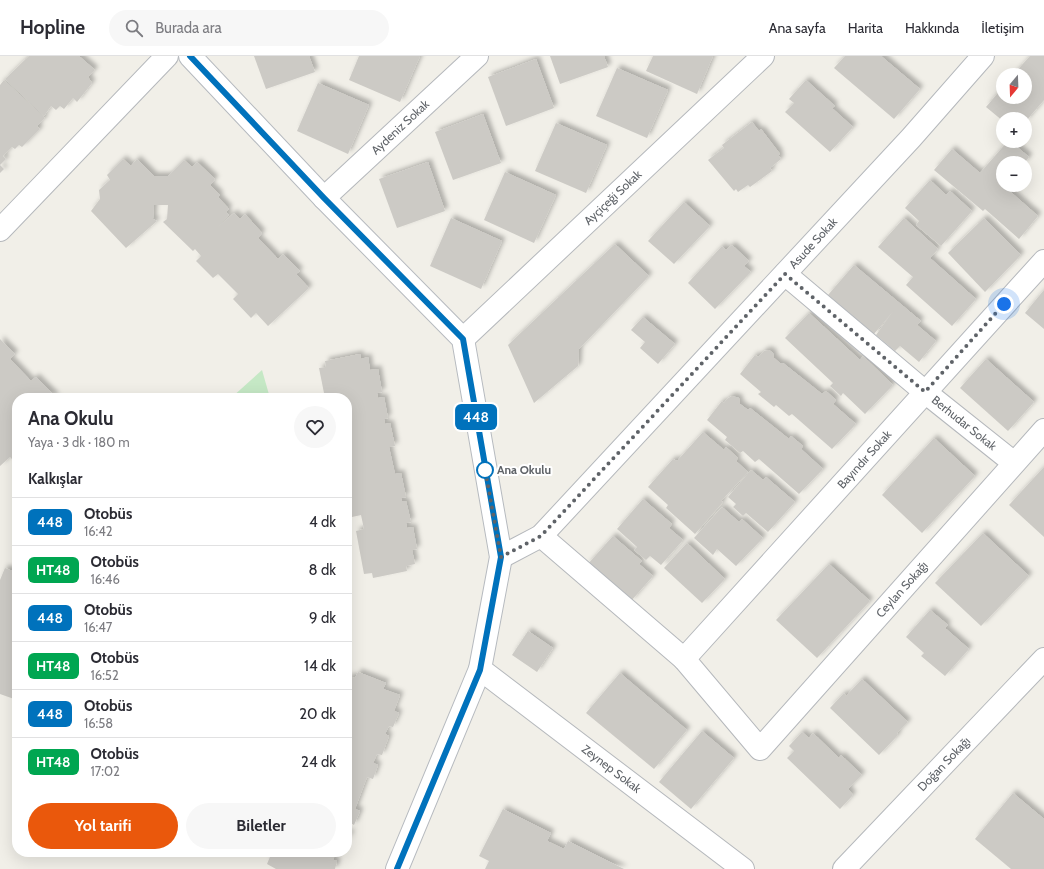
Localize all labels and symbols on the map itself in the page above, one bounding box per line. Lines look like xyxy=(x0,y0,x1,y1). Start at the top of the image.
north arrow xyxy=(996,68,1032,104)
street label: Aydeniz Sokak xyxy=(368,96,432,157)
street label: Ayçiçeği Sokak xyxy=(581,166,645,228)
street label: Asude Sokak xyxy=(785,214,841,271)
your location xyxy=(994,294,1014,314)
street label: Berhudar Sokak xyxy=(929,392,1000,454)
line badge: 448 xyxy=(453,404,499,430)
street label: Bayındır Sokak xyxy=(834,426,895,492)
marker: Ana Okulu xyxy=(476,461,494,479)
place label: Ana Okulu xyxy=(497,462,551,477)
street label: Ceylan Sokağı xyxy=(873,558,931,621)
street label: Doğan Sokağı xyxy=(914,733,973,794)
street label: Zeynep Sokak xyxy=(579,741,645,796)

